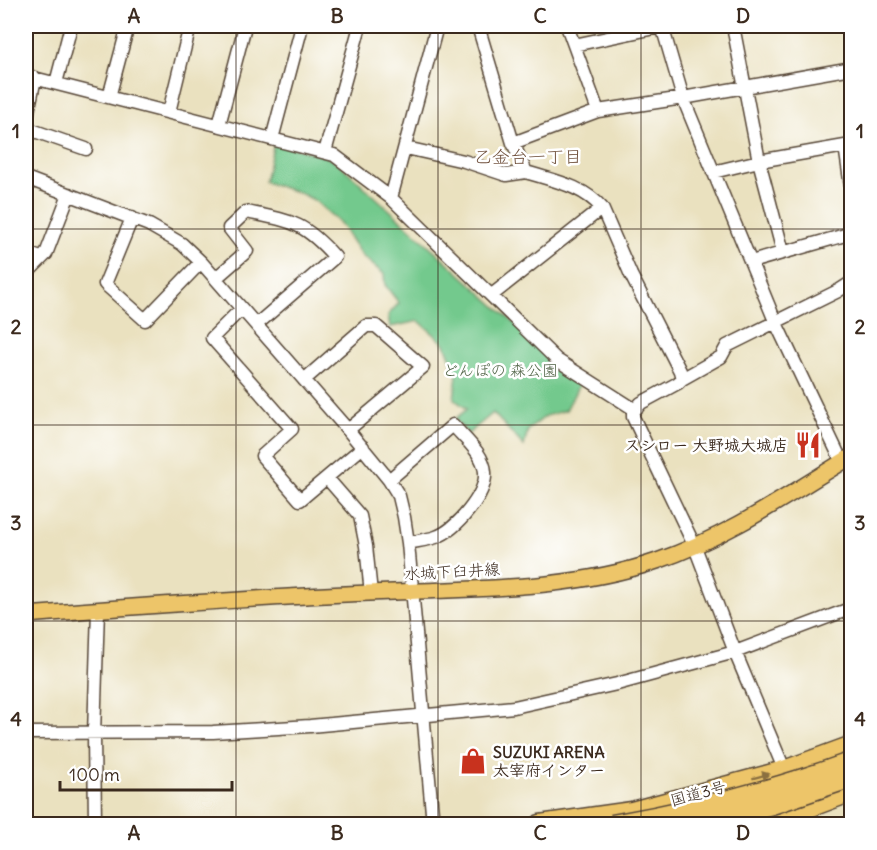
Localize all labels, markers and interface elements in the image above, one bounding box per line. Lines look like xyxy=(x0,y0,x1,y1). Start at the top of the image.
text: A xyxy=(128,3,141,28)
text: B xyxy=(330,3,344,28)
text: C xyxy=(533,3,547,28)
text: D xyxy=(736,3,750,28)
text: 1 xyxy=(12,118,20,143)
text: 1 xyxy=(856,118,864,143)
district label: 乙金台一丁目 xyxy=(474,145,582,168)
text: 2 xyxy=(11,314,22,339)
text: 2 xyxy=(855,314,866,339)
park label: どんぽの 森公園 xyxy=(442,360,558,380)
restaurant icon: スシロー 大野城大城店 xyxy=(793,430,823,460)
place label: スシロー 大野城大城店 xyxy=(624,435,788,455)
text: 3 xyxy=(10,510,22,535)
text: 3 xyxy=(854,510,866,535)
street label: 水城下臼井線 xyxy=(404,559,500,583)
text: 4 xyxy=(10,706,22,731)
text: 4 xyxy=(854,706,866,731)
place label: SUZUKI ARENA 太宰府インター xyxy=(493,742,605,780)
shop icon: SUZUKI ARENA 太宰府インター xyxy=(458,746,488,776)
scale bar xyxy=(60,754,232,792)
text: 100 m xyxy=(69,763,120,786)
one-way arrow xyxy=(752,771,770,780)
street label: 国道3号 xyxy=(668,776,728,810)
text: A xyxy=(128,820,141,845)
text: B xyxy=(330,820,344,845)
text: C xyxy=(533,820,547,845)
text: D xyxy=(736,820,750,845)

